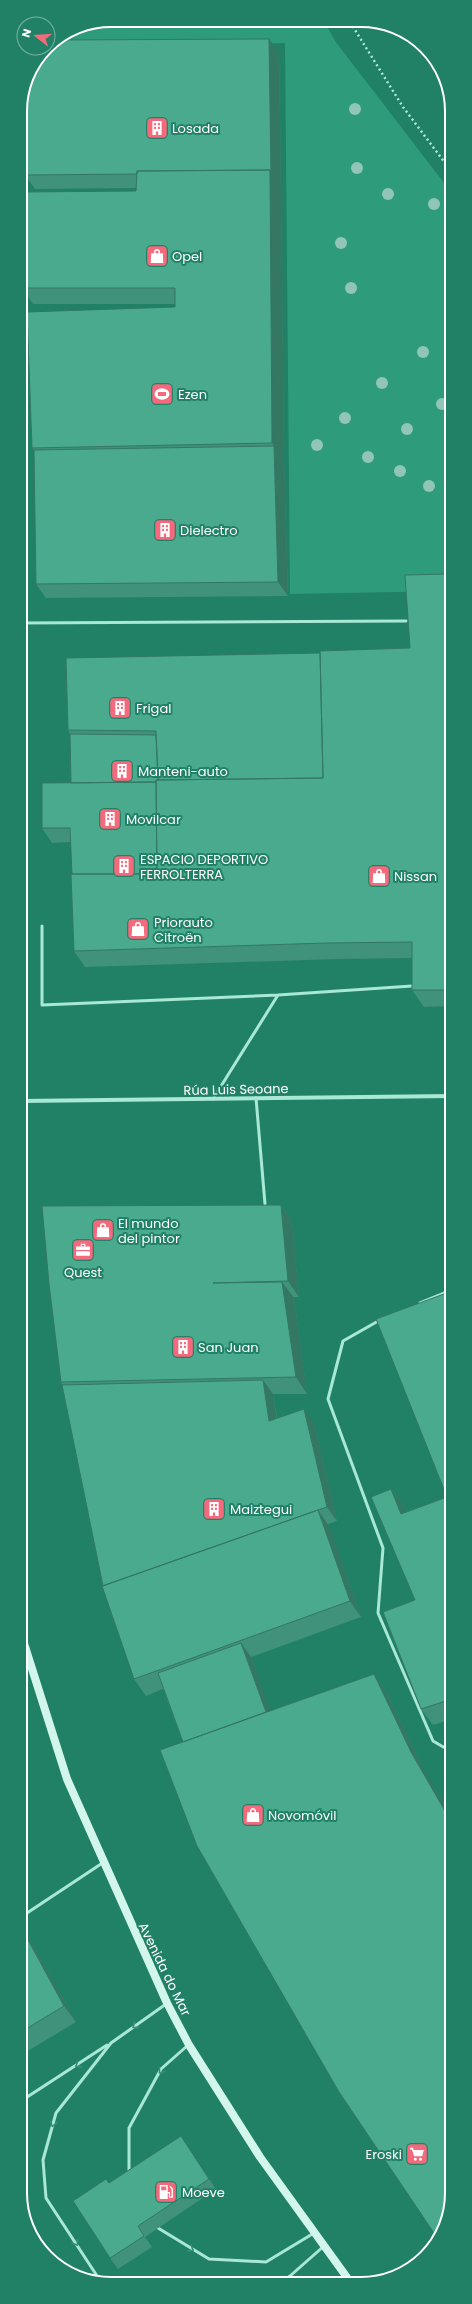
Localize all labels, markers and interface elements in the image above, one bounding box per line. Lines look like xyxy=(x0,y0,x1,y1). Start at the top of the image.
north arrow xyxy=(16,16,56,56)
text: N xyxy=(18,27,35,39)
building icon: Losada xyxy=(144,115,170,141)
place label: Losada xyxy=(172,119,219,138)
shop icon: Opel xyxy=(144,243,170,269)
place label: Opel xyxy=(172,247,202,266)
sports icon: Ezen xyxy=(149,381,175,407)
place label: Ezen xyxy=(178,385,207,404)
building icon: Dielectro xyxy=(152,517,178,543)
place label: Dielectro xyxy=(180,521,238,540)
building icon: Frigal xyxy=(107,695,133,721)
place label: Frigal xyxy=(136,699,171,718)
building icon: Manteni-auto xyxy=(109,758,135,784)
place label: Manteni-auto xyxy=(138,762,228,781)
building icon: Movilcar xyxy=(97,806,123,832)
place label: Movilcar xyxy=(126,810,181,829)
place label: ESPACIO DEPORTIVO FERROLTERRA xyxy=(140,850,268,884)
building icon: ESPACIO DEPORTIVO FERROLTERRA xyxy=(111,853,137,879)
shop icon: Nissan xyxy=(366,863,392,889)
place label: Nissan xyxy=(394,867,437,886)
place label: Priorauto Citroën xyxy=(154,913,213,947)
shop icon: Priorauto Citroën xyxy=(125,916,151,942)
street label: Rúa Luis Seoane xyxy=(183,1079,289,1100)
place label: El mundo del pintor xyxy=(118,1214,180,1248)
shop icon: El mundo del pintor xyxy=(90,1217,116,1243)
office icon: Quest xyxy=(70,1237,96,1263)
place label: Quest xyxy=(64,1263,102,1282)
building icon: San Juan xyxy=(170,1334,196,1360)
place label: San Juan xyxy=(198,1338,259,1357)
building icon: Maiztegui xyxy=(201,1496,227,1522)
place label: Maiztegui xyxy=(230,1500,292,1519)
shop icon: Novomóvil xyxy=(240,1802,266,1828)
place label: Novomóvil xyxy=(268,1806,336,1825)
street label: Avenida do Mar xyxy=(134,1919,196,2019)
one-way arrow xyxy=(133,2021,140,2028)
one-way arrow xyxy=(75,2060,82,2067)
one-way arrow xyxy=(159,2067,166,2074)
one-way arrow xyxy=(49,2120,58,2127)
supermarket icon: Eroski xyxy=(404,2141,430,2167)
place label: Eroski xyxy=(365,2145,402,2164)
fuel station icon: Moeve xyxy=(153,2179,179,2205)
place label: Moeve xyxy=(182,2183,225,2202)
one-way arrow xyxy=(71,2239,78,2246)
one-way arrow xyxy=(187,2244,194,2251)

